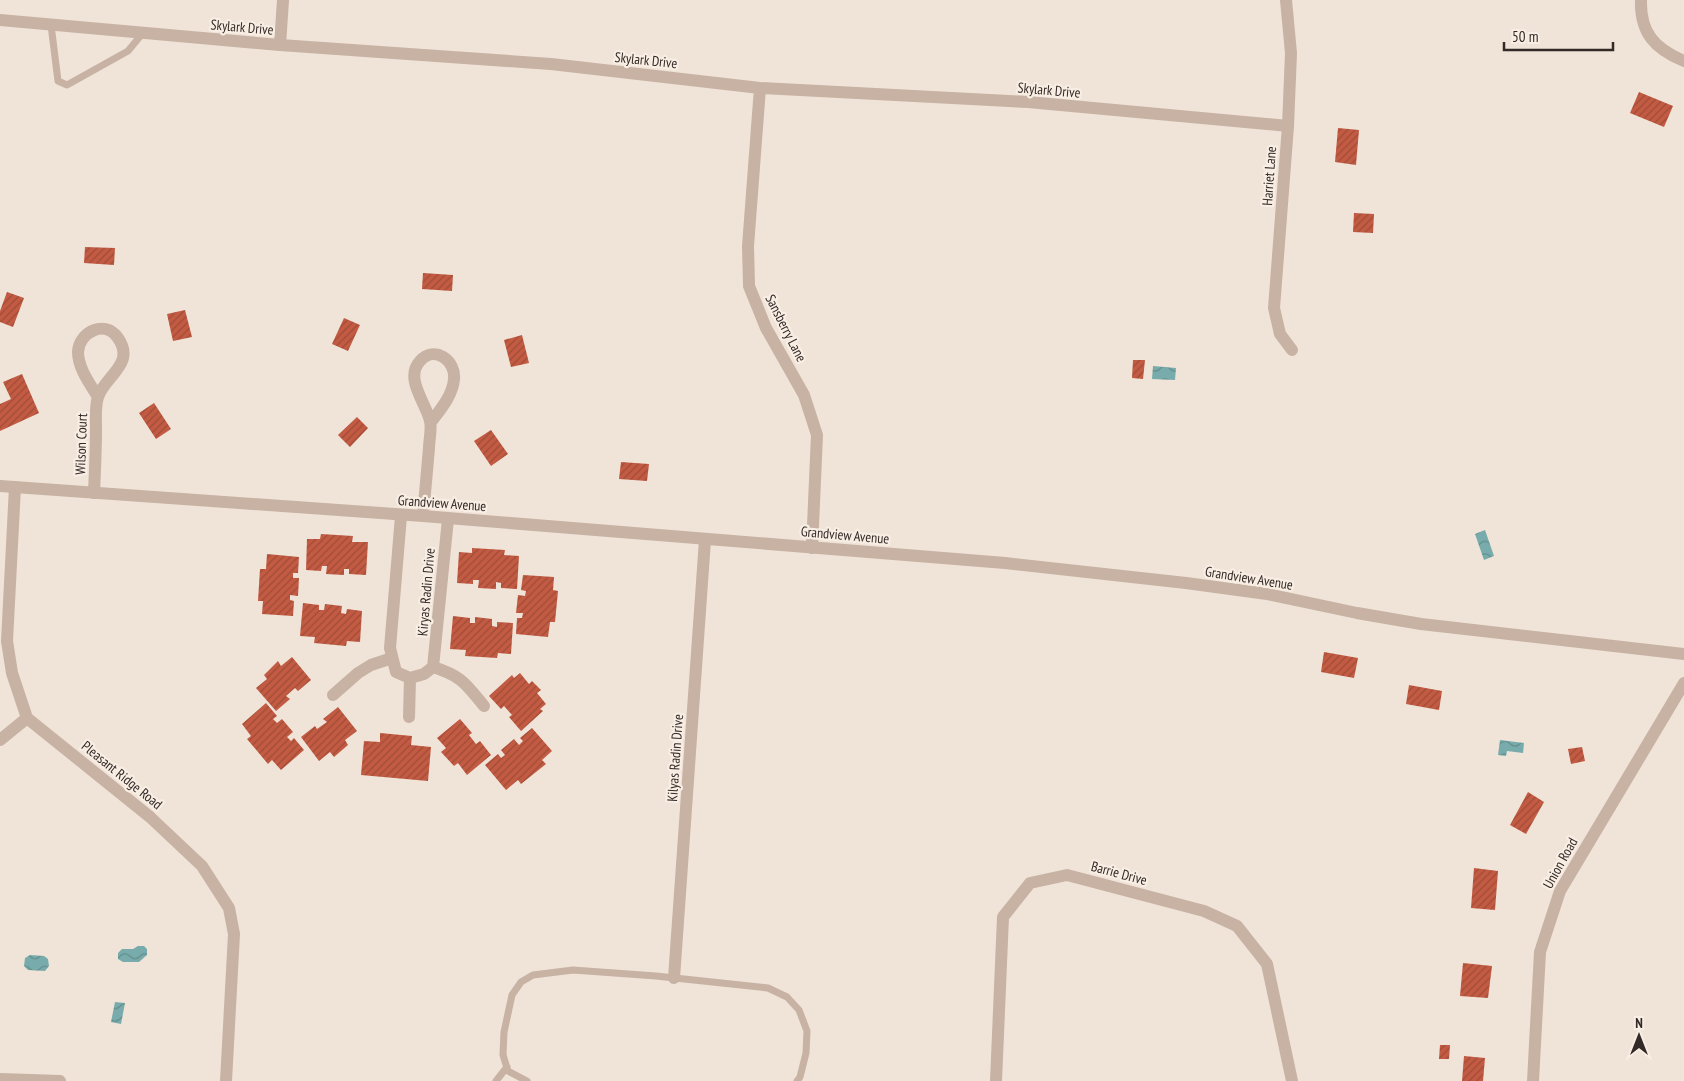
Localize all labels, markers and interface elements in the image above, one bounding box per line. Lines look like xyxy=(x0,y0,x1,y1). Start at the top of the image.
street label: Skylark Drive xyxy=(210,15,274,39)
scale bar xyxy=(1504,20,1613,52)
text: 50 m xyxy=(1512,27,1538,46)
street label: Skylark Drive xyxy=(614,48,678,72)
street label: Skylark Drive xyxy=(1017,78,1081,102)
street label: Harriet Lane xyxy=(1258,145,1280,206)
street label: Sansberry Lane xyxy=(761,291,811,365)
street label: Wilson Court xyxy=(71,413,91,475)
street label: Grandview Avenue xyxy=(397,491,487,515)
street label: Grandview Avenue xyxy=(800,522,890,548)
street label: Kiryas Radin Drive xyxy=(413,547,439,637)
street label: Grandview Avenue xyxy=(1204,562,1294,594)
street label: Kilyas Radin Drive xyxy=(663,713,687,802)
street label: Pleasant Ridge Road xyxy=(78,737,166,813)
street label: Union Road xyxy=(1539,834,1581,892)
street label: Barrie Drive xyxy=(1089,857,1149,889)
north arrow xyxy=(1614,1011,1664,1061)
text: N xyxy=(1635,1014,1643,1032)

